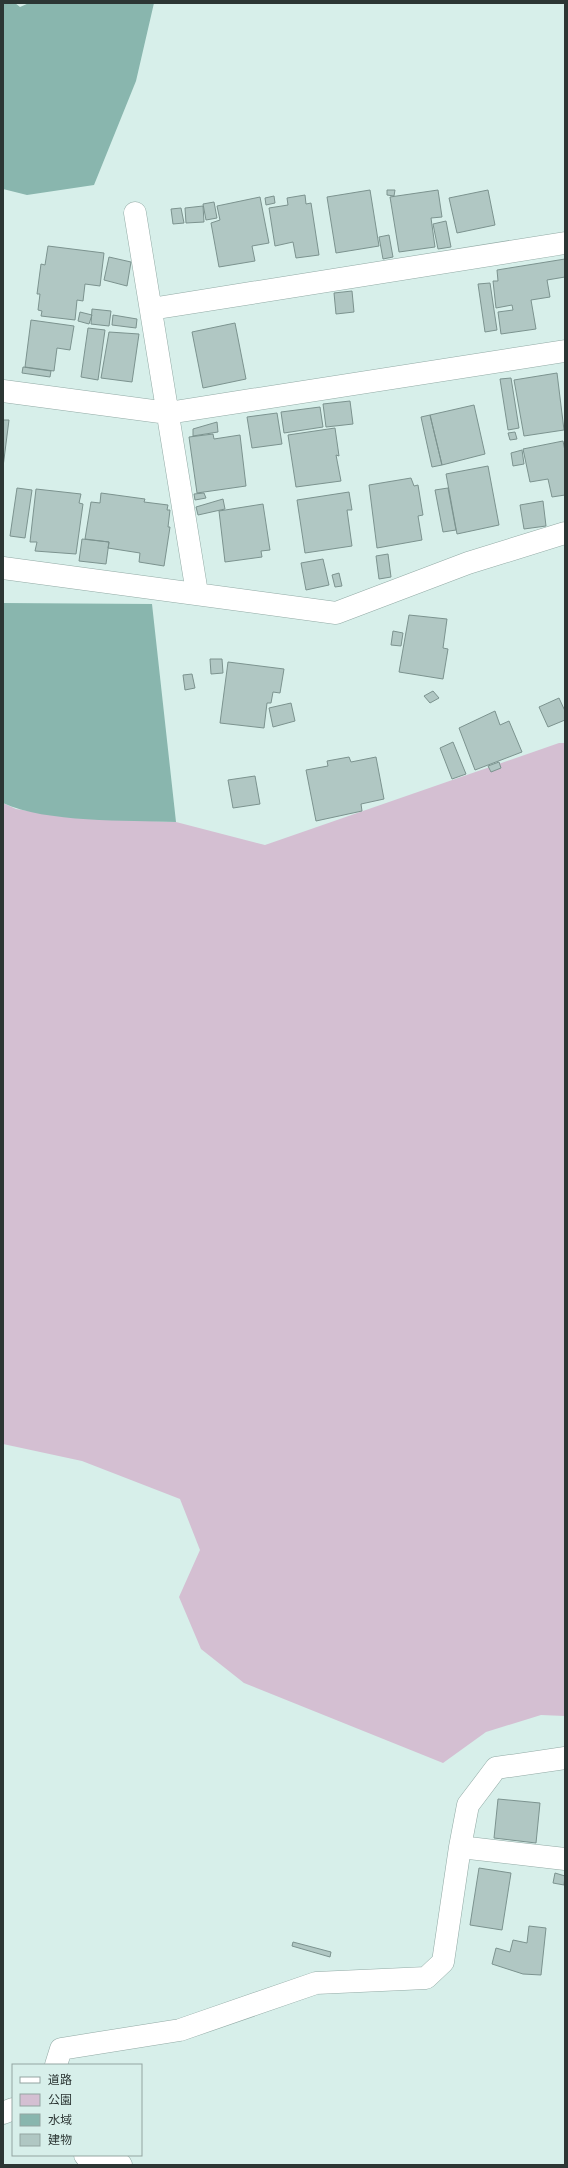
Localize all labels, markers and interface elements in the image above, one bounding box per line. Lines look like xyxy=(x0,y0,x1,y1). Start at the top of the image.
legend xyxy=(12,2064,142,2156)
text: 道路 xyxy=(48,2072,72,2086)
text: 公園 xyxy=(48,2092,72,2106)
text: 水域 xyxy=(48,2112,72,2126)
text: 建物 xyxy=(48,2132,72,2146)

